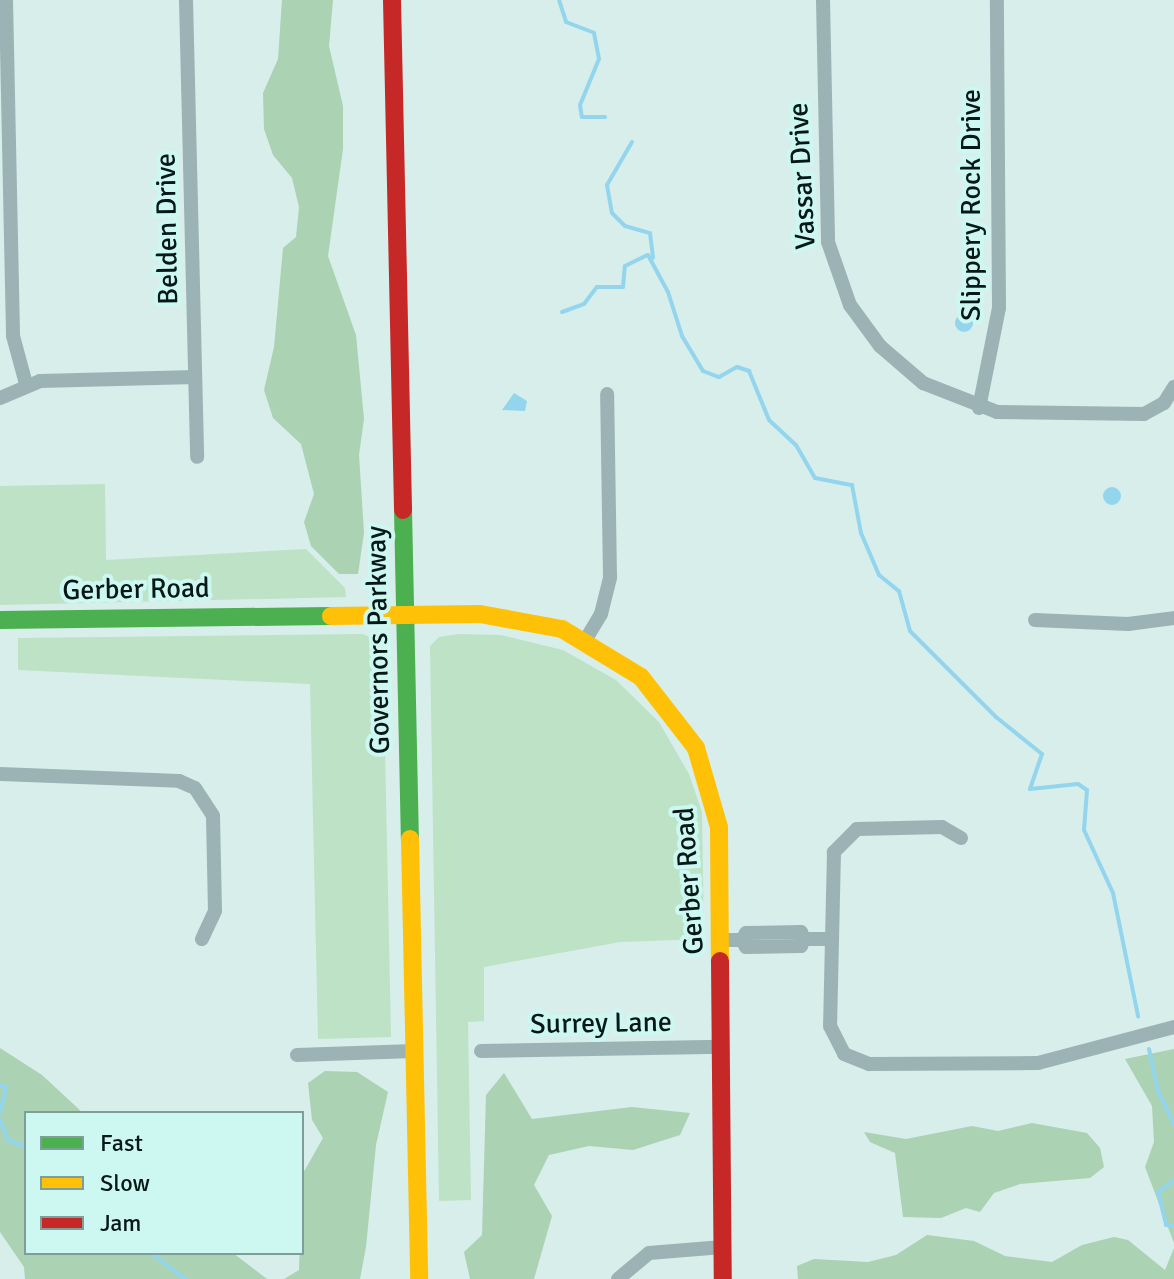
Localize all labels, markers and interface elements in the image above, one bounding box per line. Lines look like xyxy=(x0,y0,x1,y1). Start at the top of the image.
street label: Slippery Rock Drive xyxy=(954,89,988,321)
street label: Vassar Drive xyxy=(781,102,823,250)
street label: Belden Drive xyxy=(149,153,185,305)
street label: Governors Parkway xyxy=(359,526,397,754)
street label: Gerber Road xyxy=(62,571,210,607)
street label: Gerber Road xyxy=(667,806,711,956)
street label: Surrey Lane xyxy=(530,1005,672,1041)
legend xyxy=(24,1111,304,1255)
text: Fast xyxy=(100,1128,143,1158)
text: Slow xyxy=(100,1168,150,1198)
text: Jam xyxy=(100,1208,141,1238)

